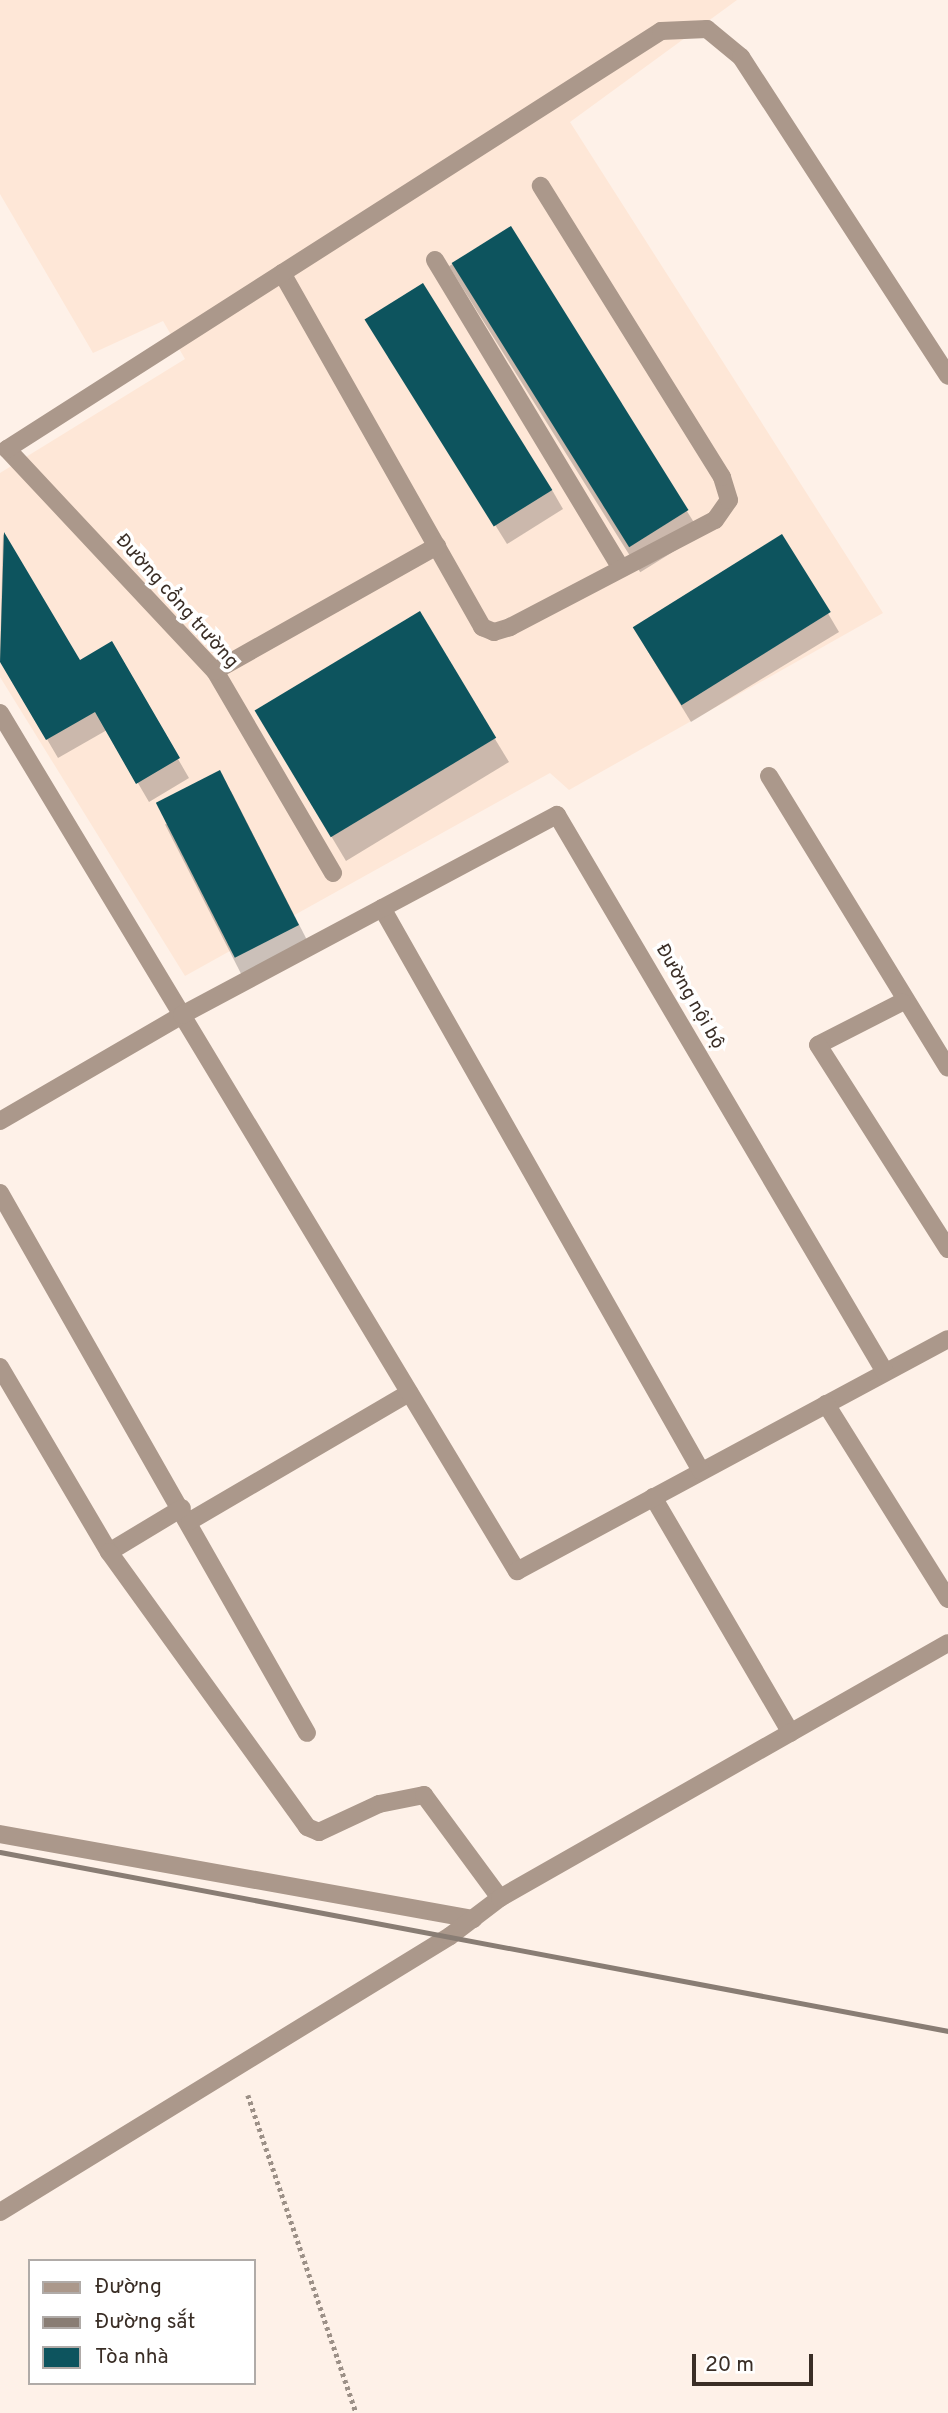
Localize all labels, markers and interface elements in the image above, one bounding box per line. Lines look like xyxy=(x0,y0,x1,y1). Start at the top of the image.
street label: Đường cổng trường xyxy=(110,530,242,674)
street label: Đường nội bộ xyxy=(650,940,728,1054)
legend xyxy=(28,2259,256,2385)
text: Đường xyxy=(95,2274,162,2301)
text: Đường sắt xyxy=(95,2309,195,2336)
scale bar xyxy=(696,2340,817,2384)
text: Tòa nhà xyxy=(95,2344,169,2371)
text: 20 m xyxy=(705,2352,754,2379)

